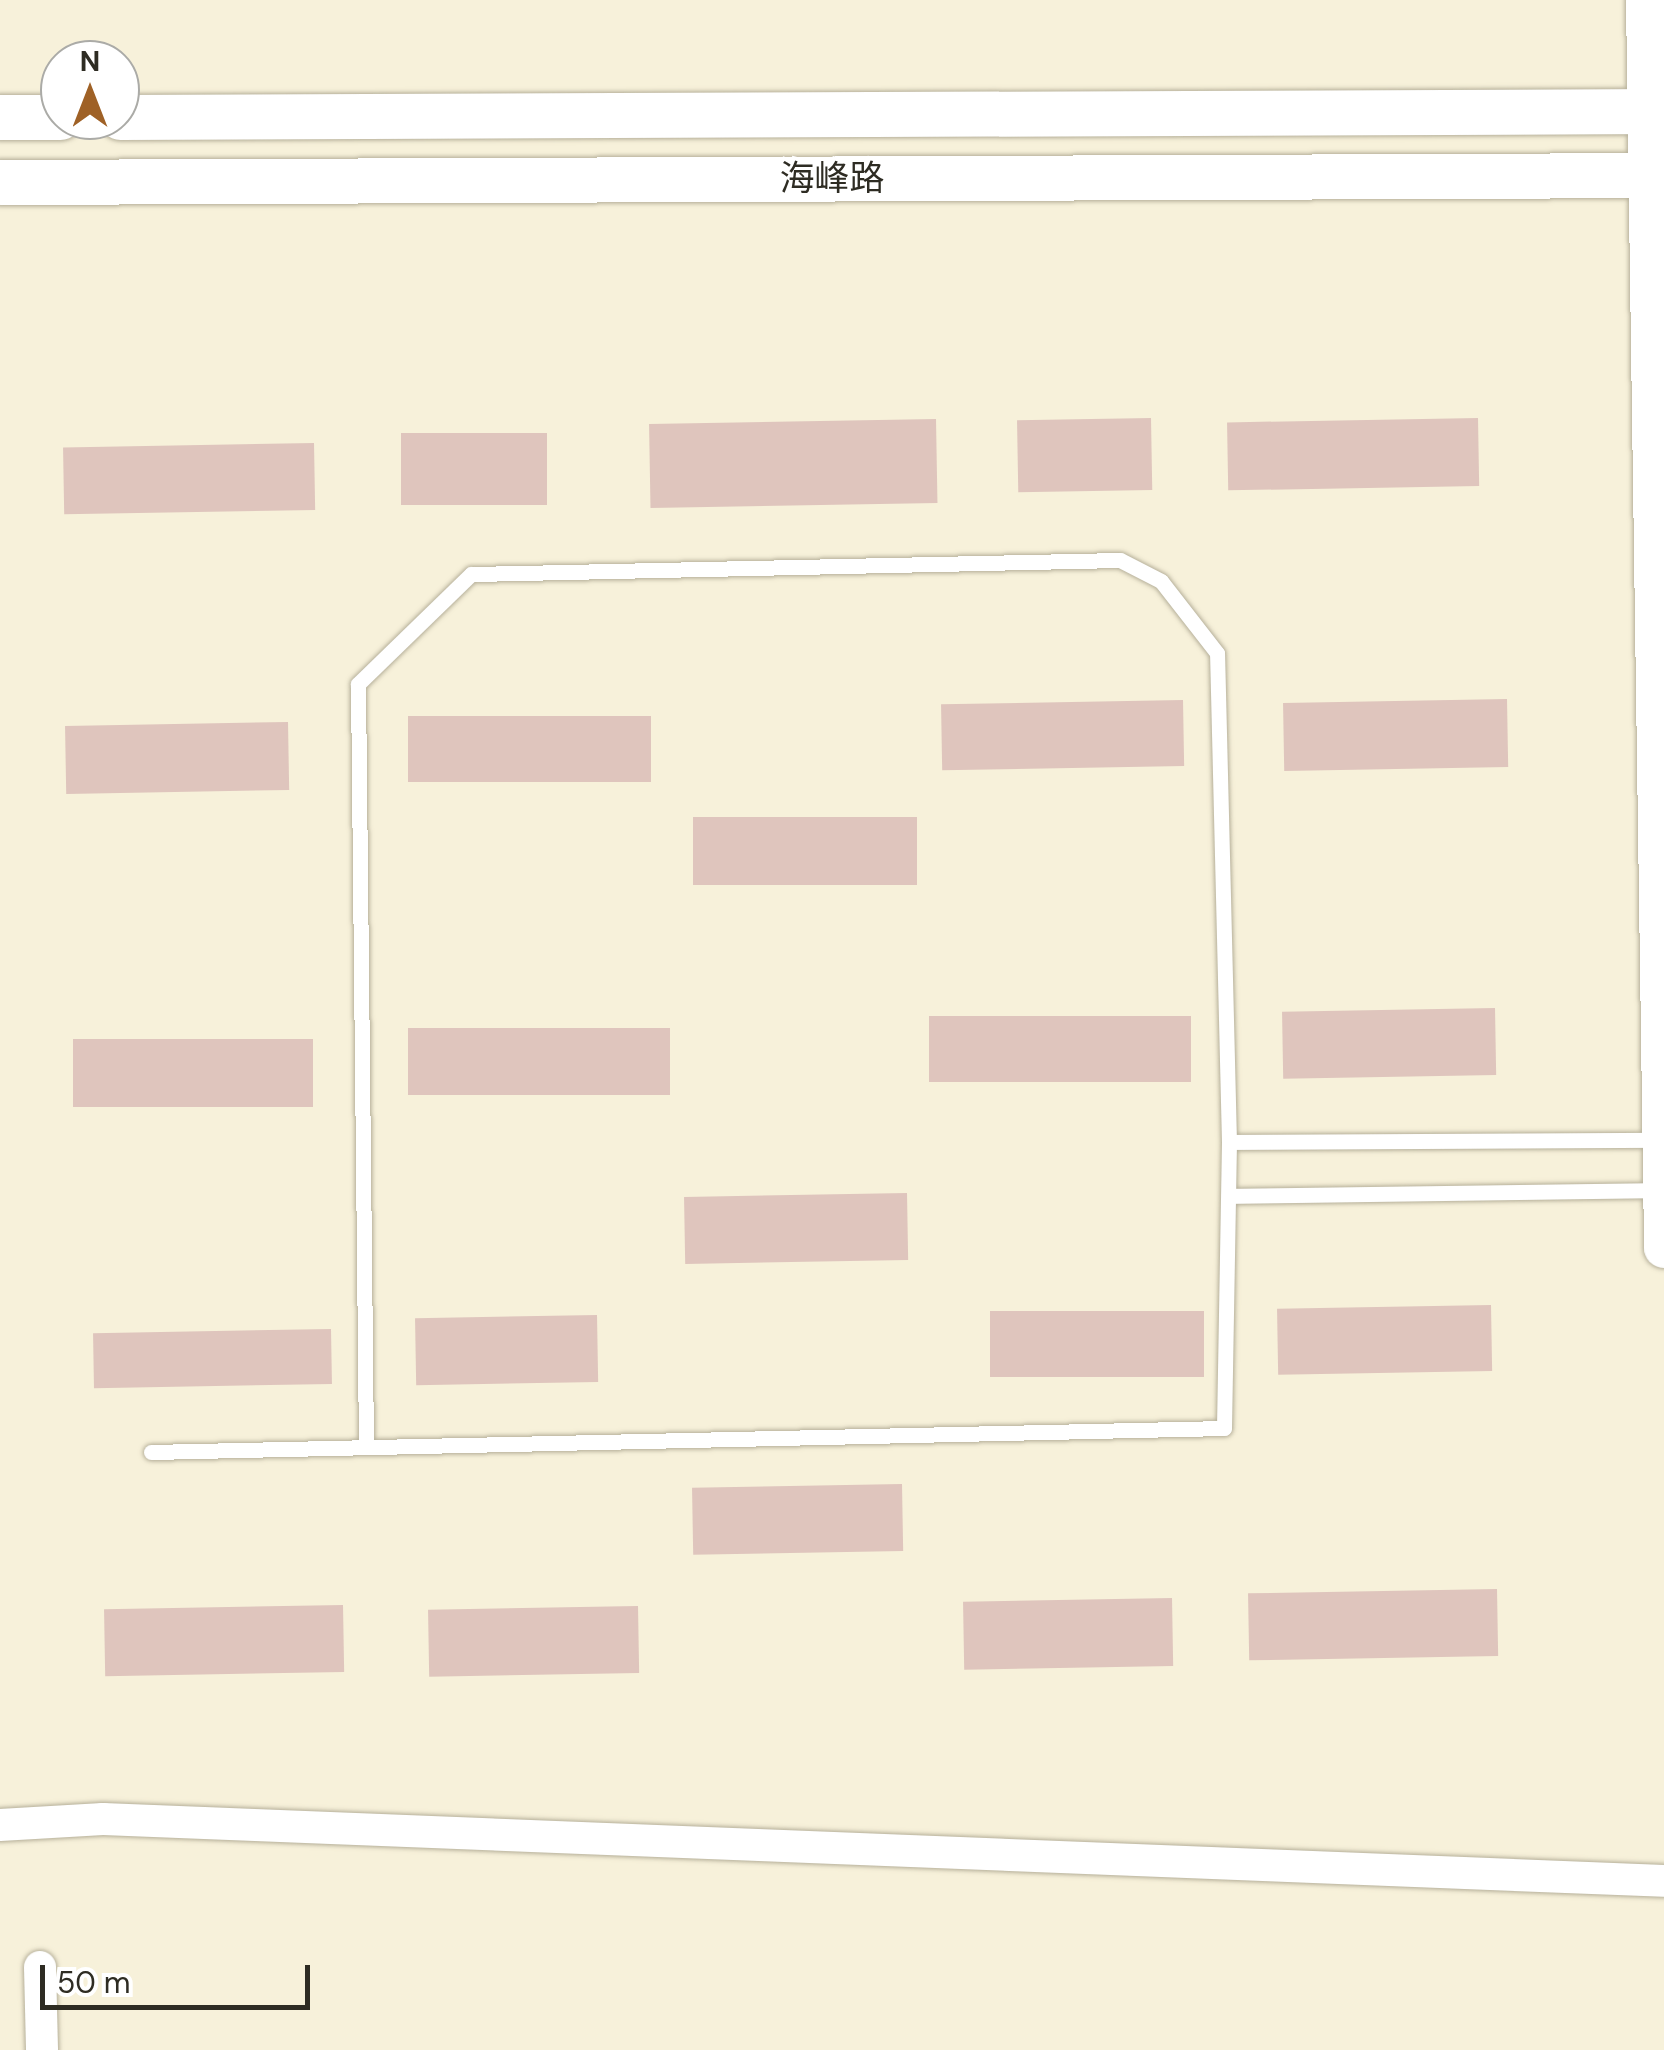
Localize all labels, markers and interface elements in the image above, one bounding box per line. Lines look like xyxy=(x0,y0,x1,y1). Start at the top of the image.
north arrow xyxy=(40,40,140,140)
text: N xyxy=(80,43,100,80)
street label: 海峰路 xyxy=(780,157,884,199)
scale bar xyxy=(45,1945,315,2007)
text: 50 m xyxy=(57,1963,131,2002)

